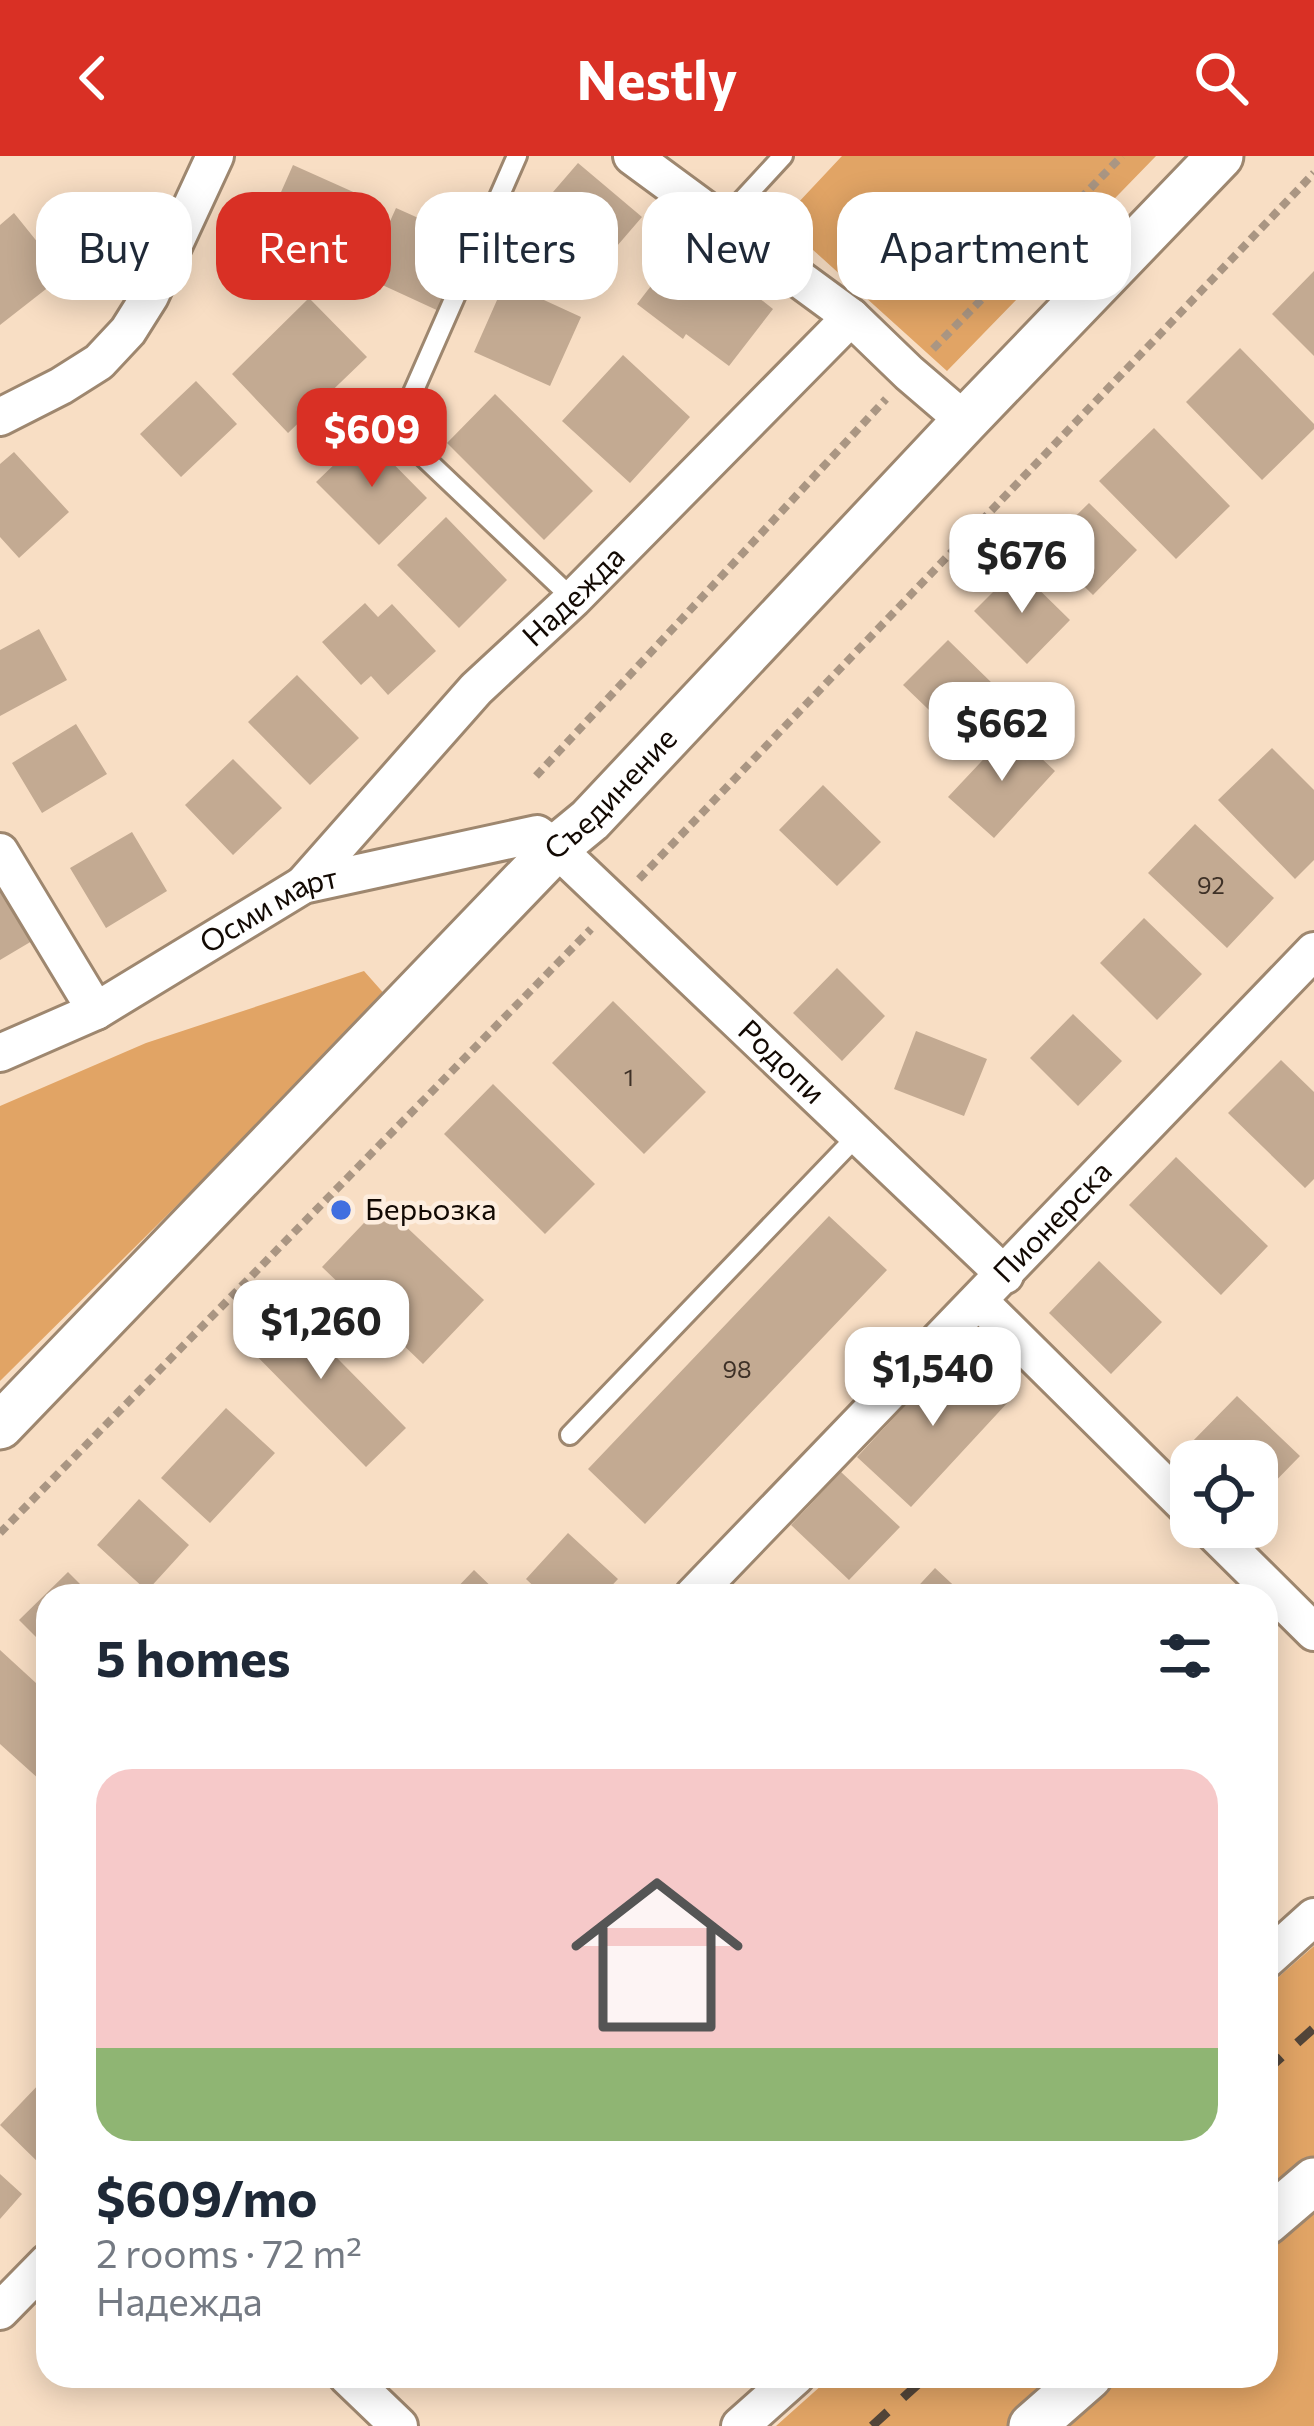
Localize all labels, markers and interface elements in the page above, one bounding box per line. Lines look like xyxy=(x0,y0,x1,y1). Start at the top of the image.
icon: back xyxy=(60,45,126,111)
text: Nestly xyxy=(577,45,737,111)
icon: search xyxy=(1188,45,1254,111)
chip: Buy xyxy=(36,192,192,300)
chip: Rent xyxy=(216,192,391,300)
chip: Filters xyxy=(415,192,618,300)
chip: New xyxy=(642,192,813,300)
chip: Apartment xyxy=(837,192,1131,300)
pin: $609 xyxy=(301,388,443,490)
text: $609 xyxy=(324,403,420,451)
pin: $676 xyxy=(951,514,1093,616)
text: $676 xyxy=(976,529,1068,577)
street label: Надежда xyxy=(513,537,631,653)
pin: $662 xyxy=(931,682,1073,784)
text: $662 xyxy=(956,697,1048,745)
street label: Съединение xyxy=(536,719,683,866)
street label: Осми март xyxy=(192,857,341,960)
house number: 92 xyxy=(1197,870,1225,899)
street label: Родопи xyxy=(732,1010,834,1110)
house number: 1 xyxy=(624,1062,634,1091)
street label: Пионерска xyxy=(984,1152,1118,1289)
place label: Берьозка xyxy=(365,1189,497,1226)
marker: Берьозка xyxy=(328,1197,354,1223)
pin: $1,260 xyxy=(223,1280,419,1382)
text: $1,260 xyxy=(260,1295,382,1343)
pin: $1,540 xyxy=(835,1327,1031,1429)
text: $1,540 xyxy=(872,1342,994,1390)
house number: 98 xyxy=(722,1354,752,1383)
map controls xyxy=(1170,1440,1278,1548)
button: locate xyxy=(1170,1440,1278,1548)
icon: filters xyxy=(1152,1623,1218,1689)
text: 5 homes xyxy=(96,1625,291,1688)
icon: home xyxy=(549,1847,765,2063)
text: $609/mo xyxy=(96,2165,318,2228)
text: 2 rooms · 72 m² xyxy=(96,2228,362,2276)
text: Надежда xyxy=(96,2276,263,2324)

